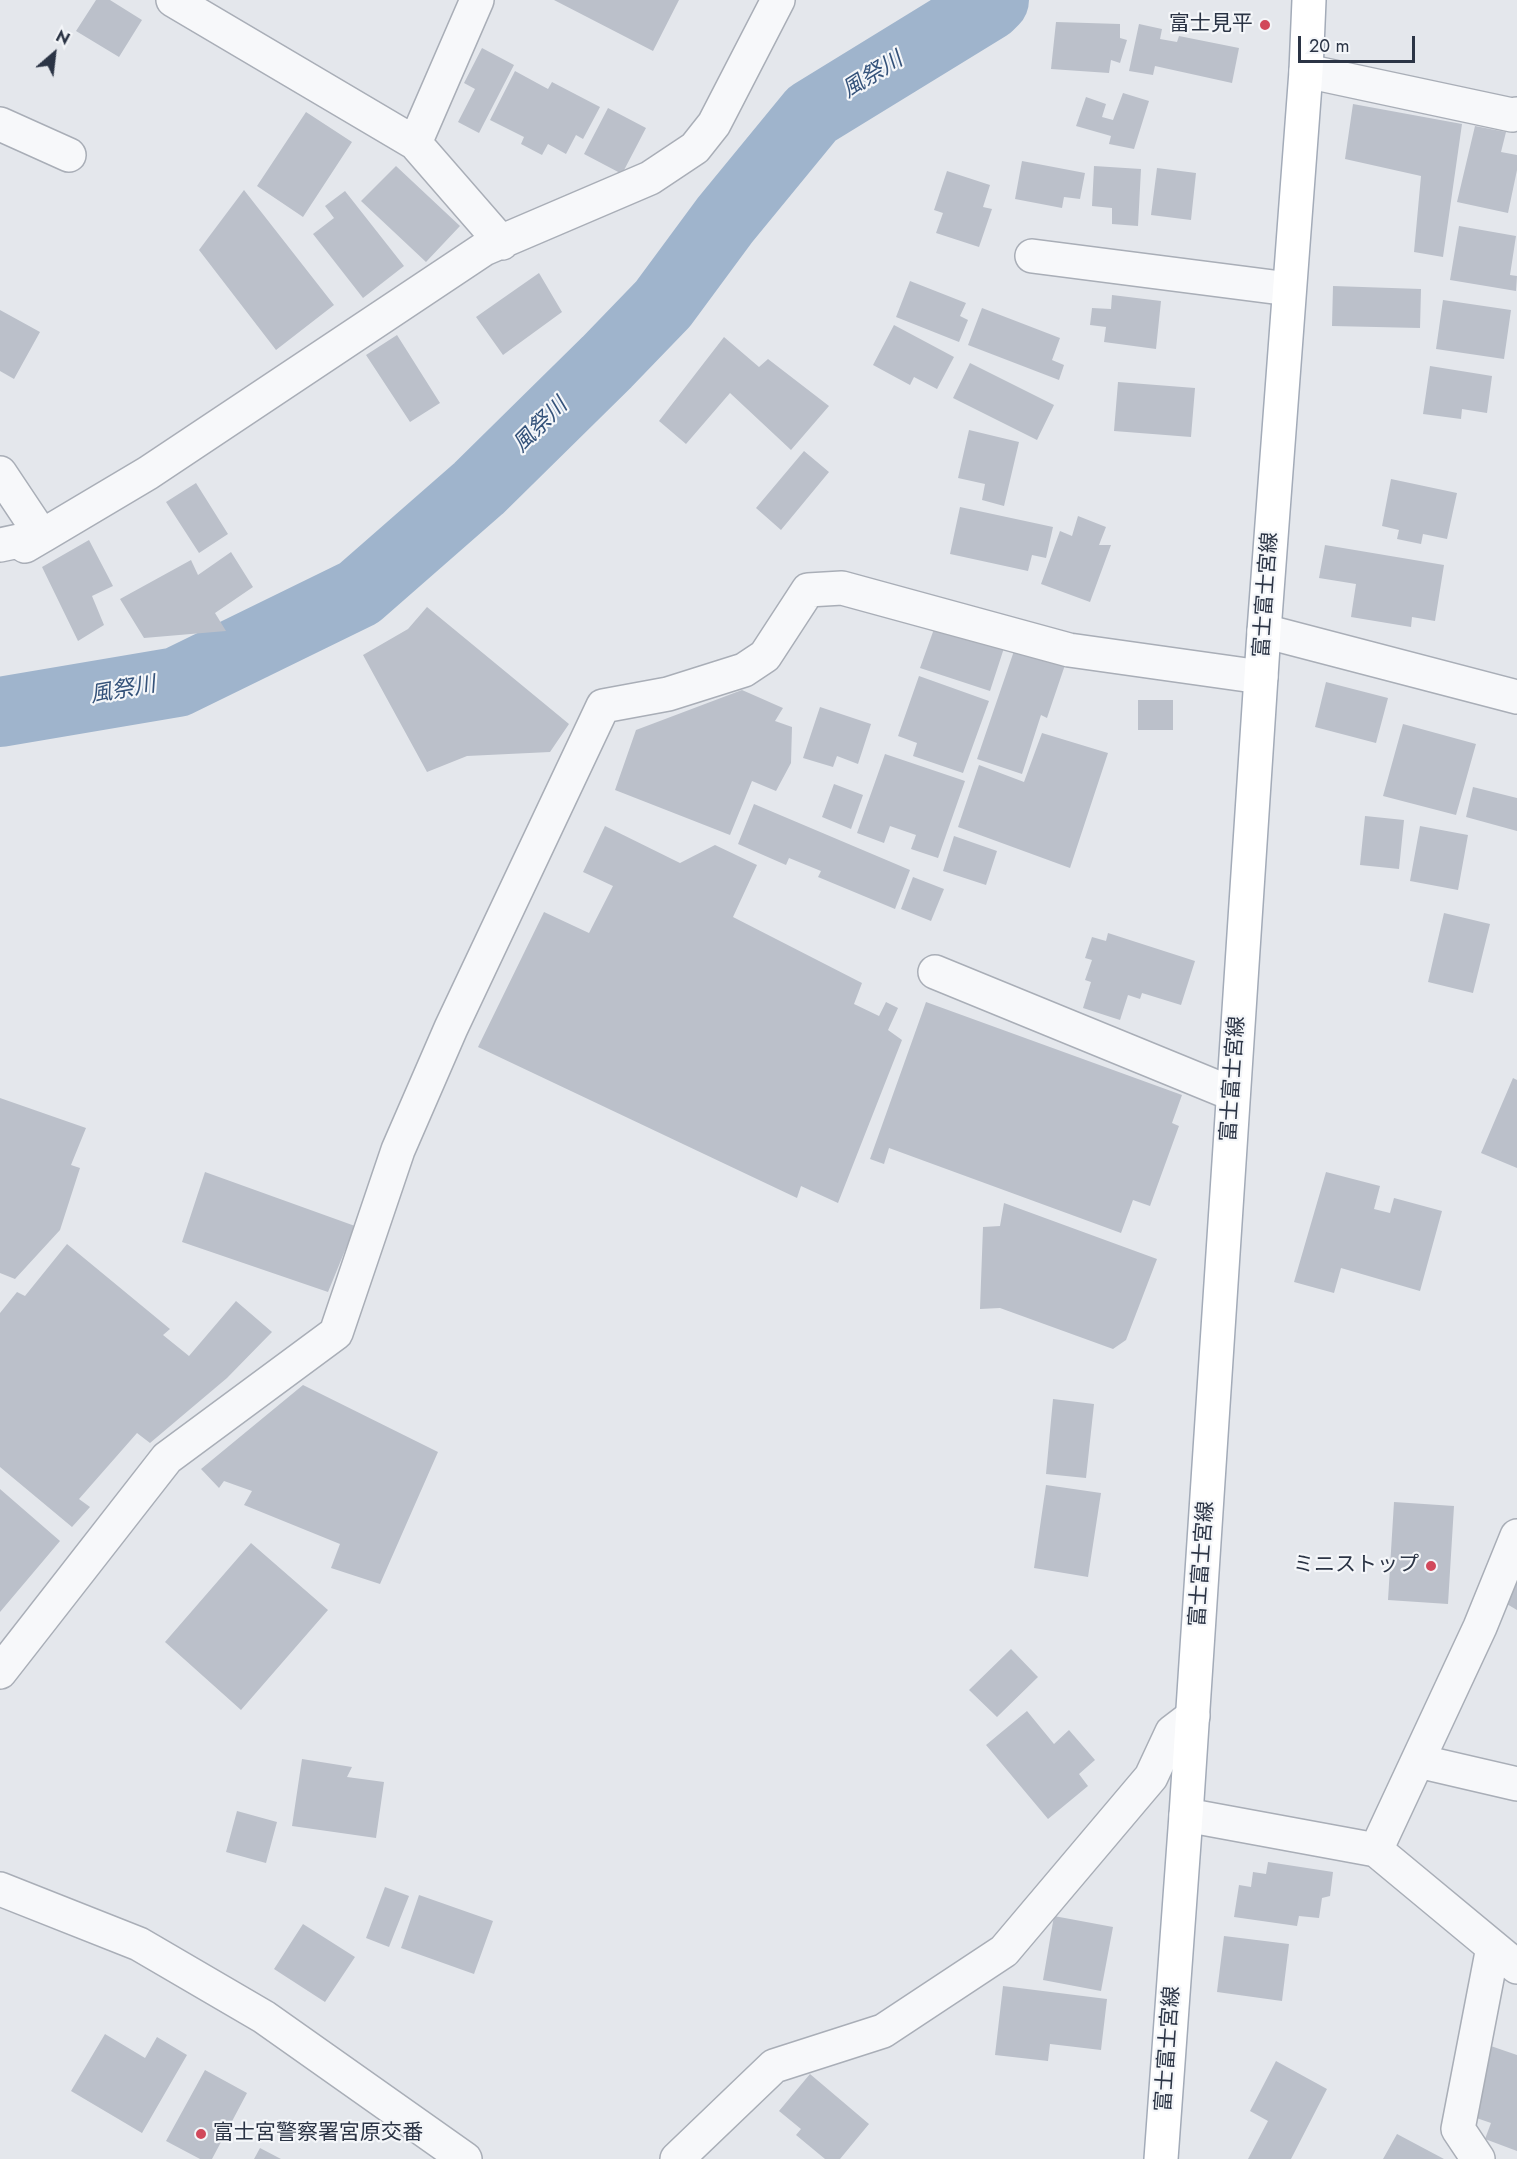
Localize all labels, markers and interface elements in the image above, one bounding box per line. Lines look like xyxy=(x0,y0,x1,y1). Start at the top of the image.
place label: 富士見平 xyxy=(1169,12,1253,38)
marker: 富士見平 xyxy=(1258,18,1272,32)
north arrow xyxy=(24,24,84,84)
scale bar xyxy=(1301,24,1418,62)
text: N xyxy=(52,25,74,51)
text: 20 m xyxy=(1309,33,1349,59)
water label: 風祭川 xyxy=(838,47,908,105)
water label: 風祭川 xyxy=(508,393,574,459)
street label: 富士富士宮線 xyxy=(1250,531,1284,659)
water label: 風祭川 xyxy=(88,672,158,710)
street label: 富士富士宮線 xyxy=(1217,1015,1251,1143)
street label: 富士富士宮線 xyxy=(1186,1500,1220,1628)
place label: ミニストップ xyxy=(1293,1553,1419,1579)
marker: ミニストップ xyxy=(1424,1559,1438,1573)
street label: 富士富士宮線 xyxy=(1152,1985,1186,2113)
place label: 富士宮警察署宮原交番 xyxy=(213,2121,423,2147)
marker: 富士宮警察署宮原交番 xyxy=(194,2127,208,2141)

